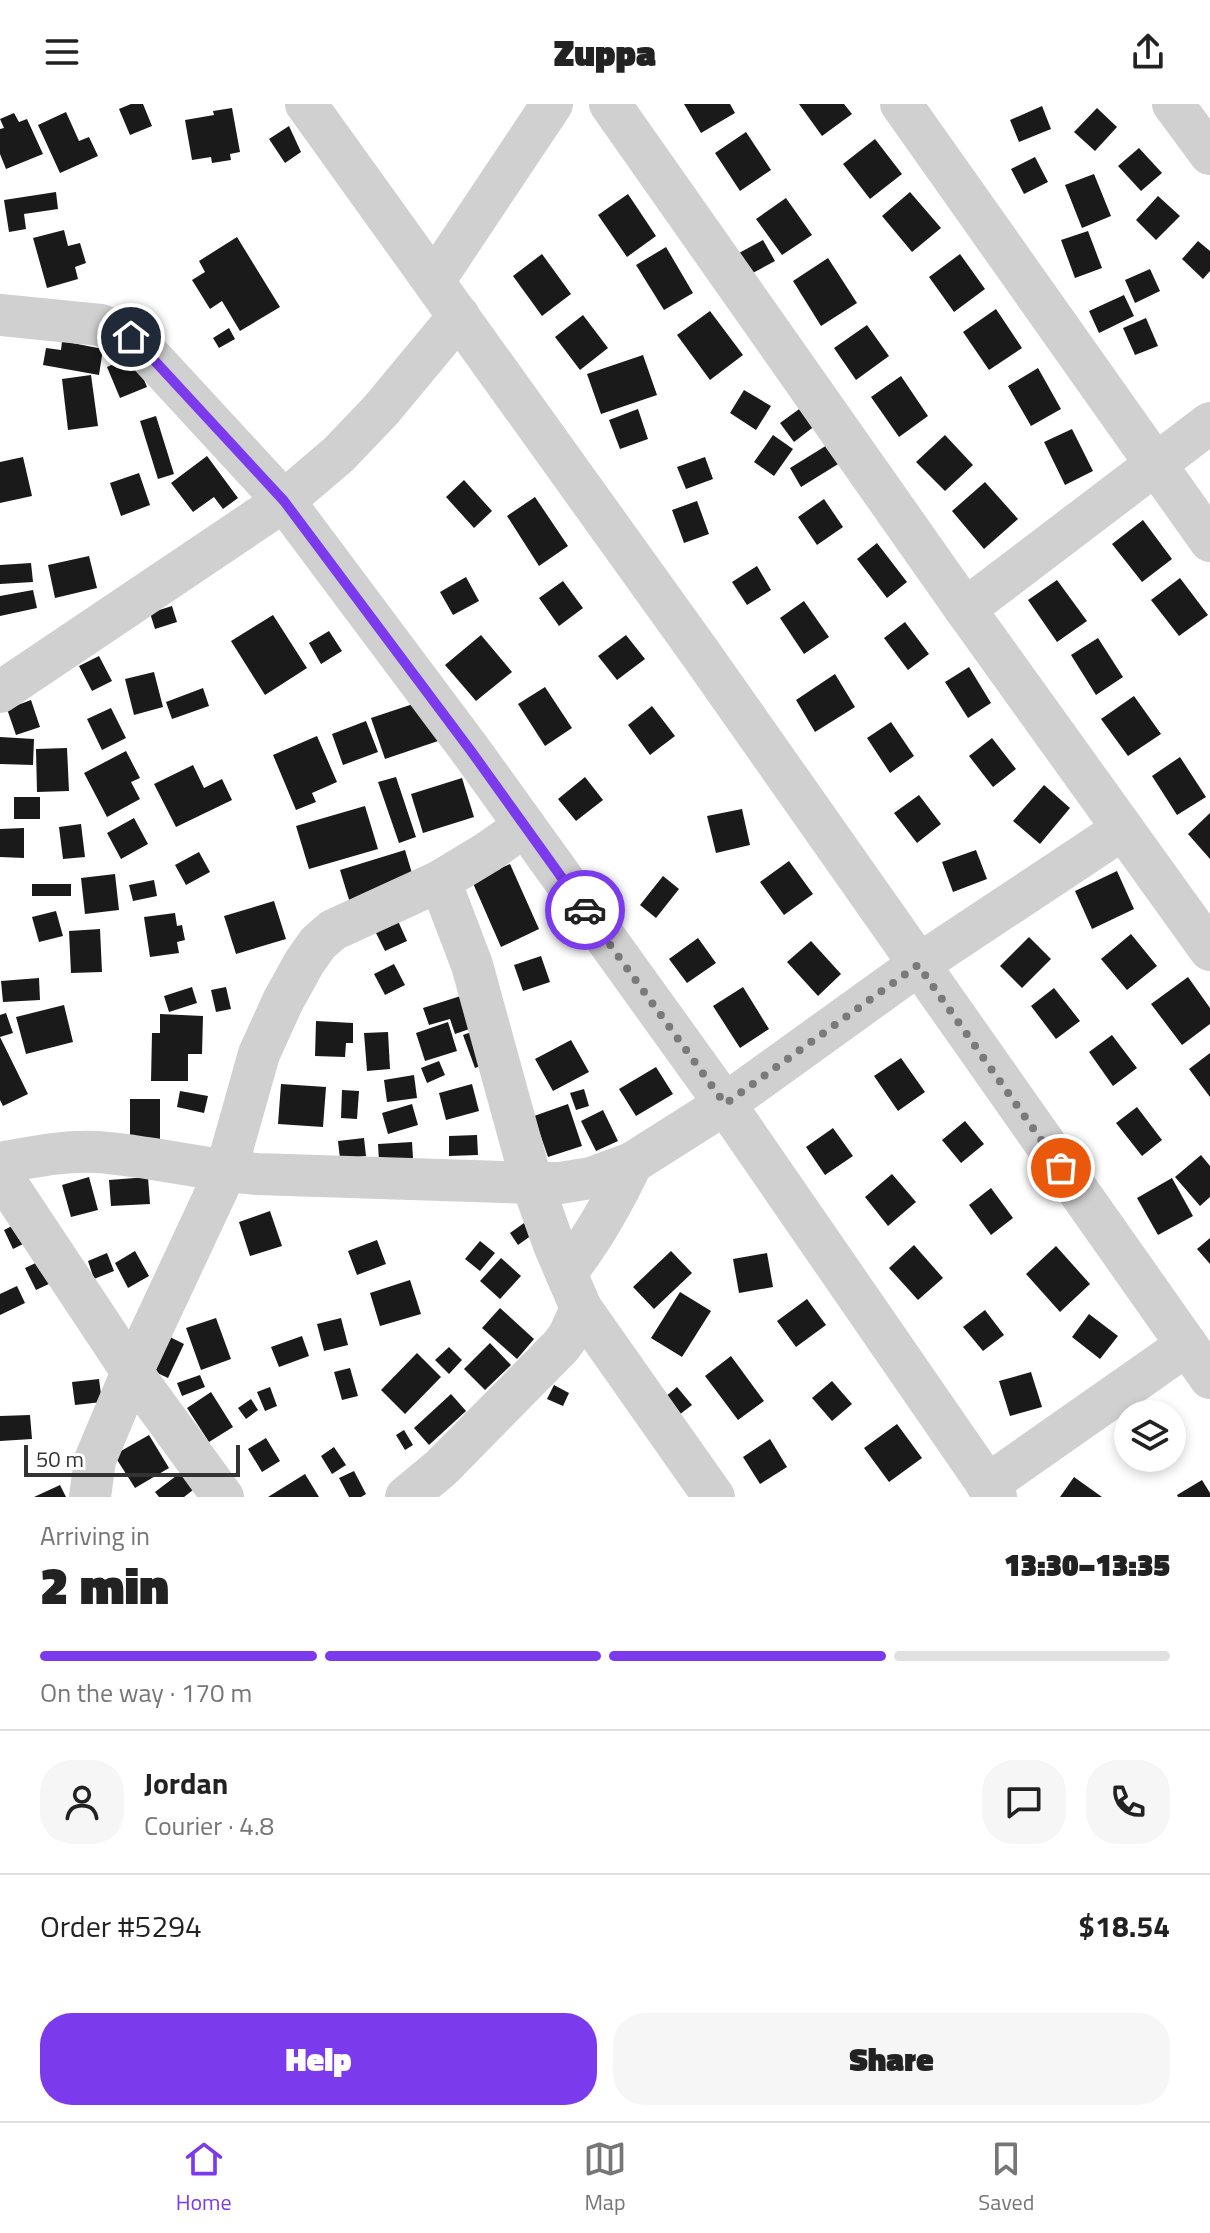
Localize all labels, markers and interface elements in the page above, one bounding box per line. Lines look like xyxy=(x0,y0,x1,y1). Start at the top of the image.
text: Zuppa xyxy=(554,25,656,80)
icon: menu xyxy=(40,30,84,74)
icon: share xyxy=(1126,30,1170,74)
pin xyxy=(97,303,165,371)
icon: home xyxy=(109,315,153,359)
courier xyxy=(545,870,625,950)
icon: car xyxy=(563,888,607,932)
pin xyxy=(1027,1134,1095,1202)
icon: bag xyxy=(1039,1146,1083,1190)
map controls xyxy=(1114,1400,1186,1472)
button: layers xyxy=(1114,1400,1186,1472)
scale bar xyxy=(24,1441,240,1477)
text: 50 m xyxy=(36,1442,84,1476)
text: Arriving in xyxy=(40,1516,150,1555)
text: 13:30–13:35 xyxy=(1004,1542,1170,1588)
text: 2 min xyxy=(40,1545,169,1624)
text: On the way · 170 m xyxy=(40,1673,252,1712)
button: person xyxy=(40,1760,124,1844)
text: Jordan xyxy=(144,1760,228,1806)
button: chat xyxy=(982,1760,1066,1844)
button: phone xyxy=(1086,1760,1170,1844)
text: Courier · 4.8 xyxy=(144,1806,274,1845)
text: Order #5294 xyxy=(40,1903,202,1949)
text: $18.54 xyxy=(1078,1903,1170,1949)
button: Help xyxy=(40,2013,597,2105)
button: Share xyxy=(613,2013,1170,2105)
tab: Home xyxy=(176,2137,232,2219)
tab: Map xyxy=(583,2137,627,2219)
tab: Saved xyxy=(978,2137,1034,2219)

